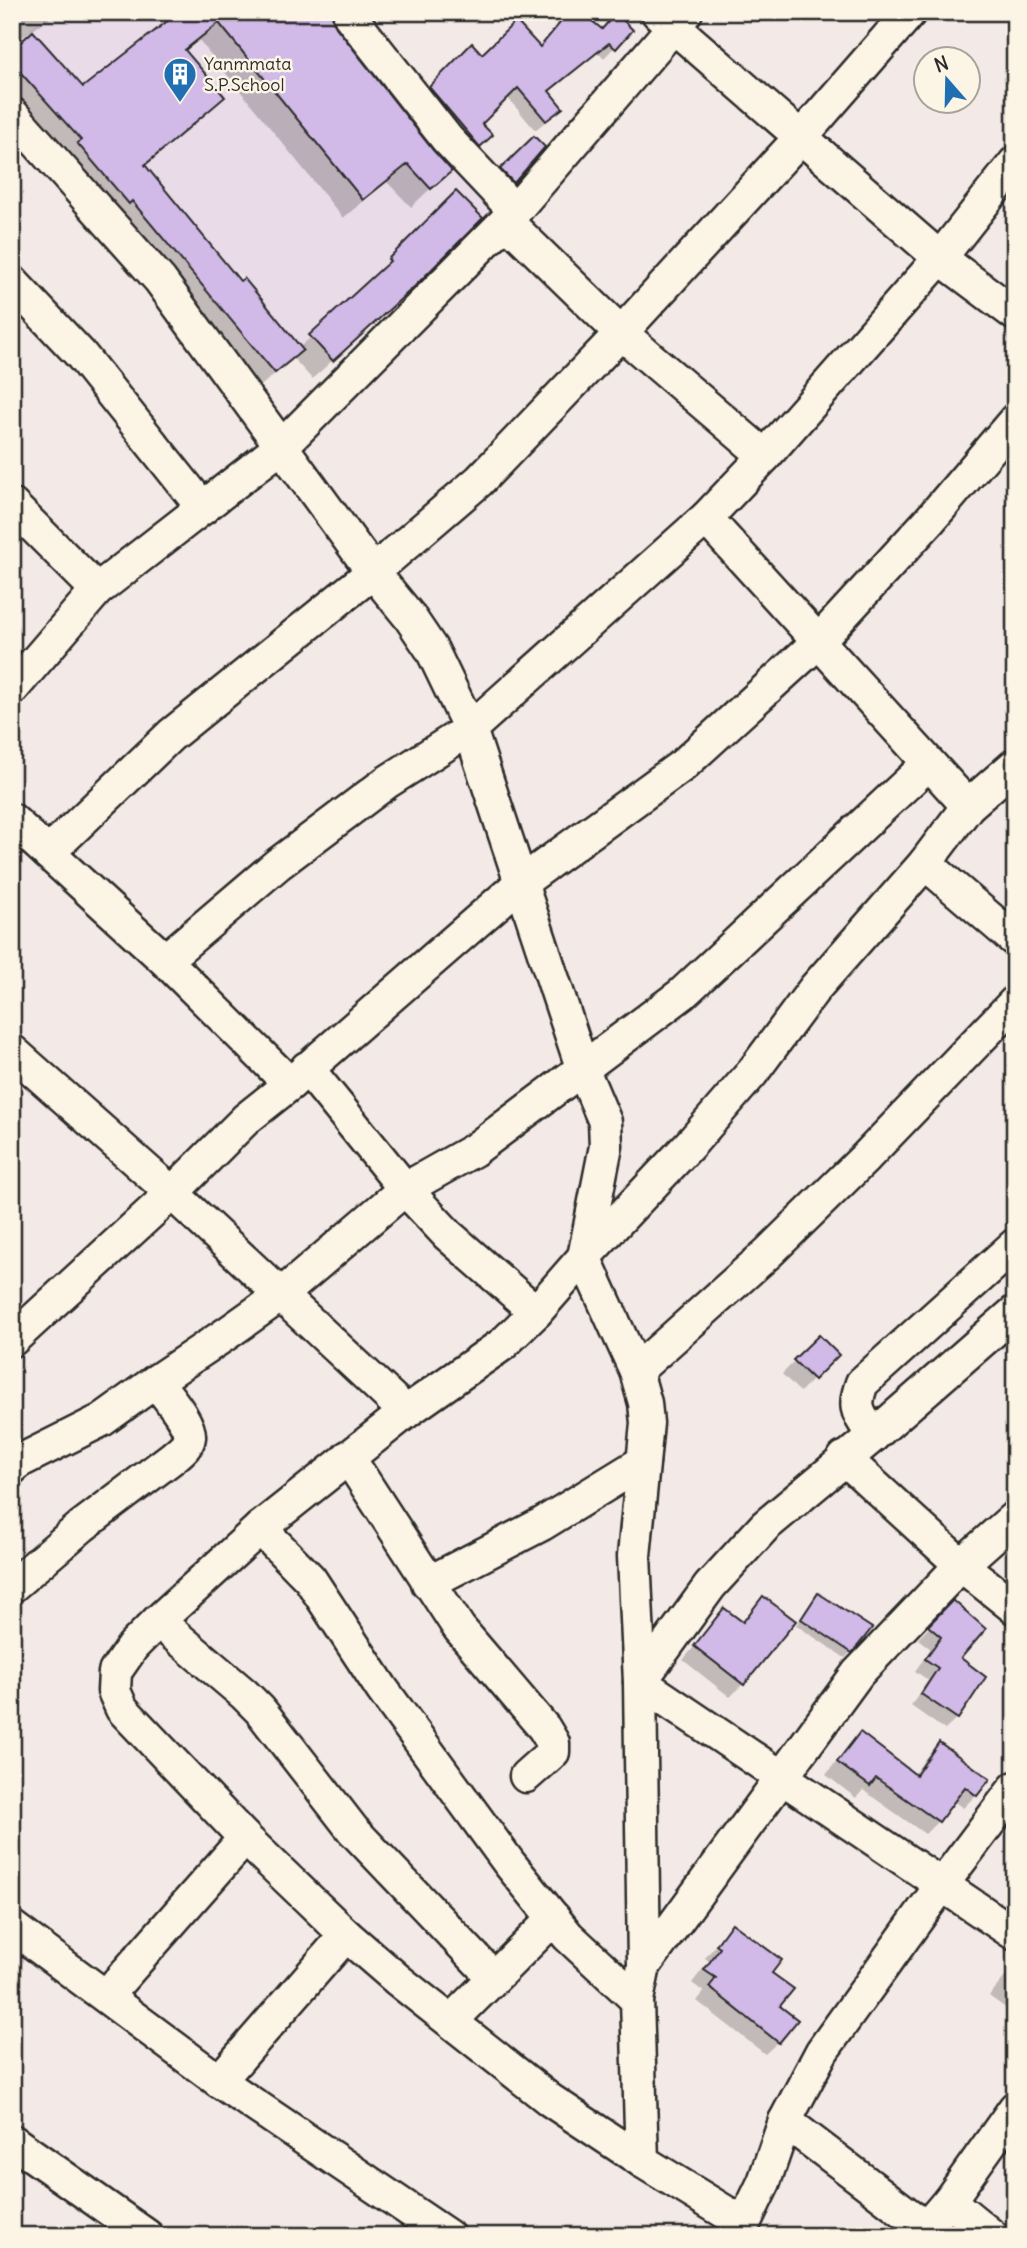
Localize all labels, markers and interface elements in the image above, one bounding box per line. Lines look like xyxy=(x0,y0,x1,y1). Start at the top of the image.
north arrow xyxy=(912,46,982,116)
text: N xyxy=(931,51,951,78)
place label: Yanmmata S.P.School xyxy=(204,52,292,96)
building icon: Yanmmata S.P.School xyxy=(161,55,199,104)

